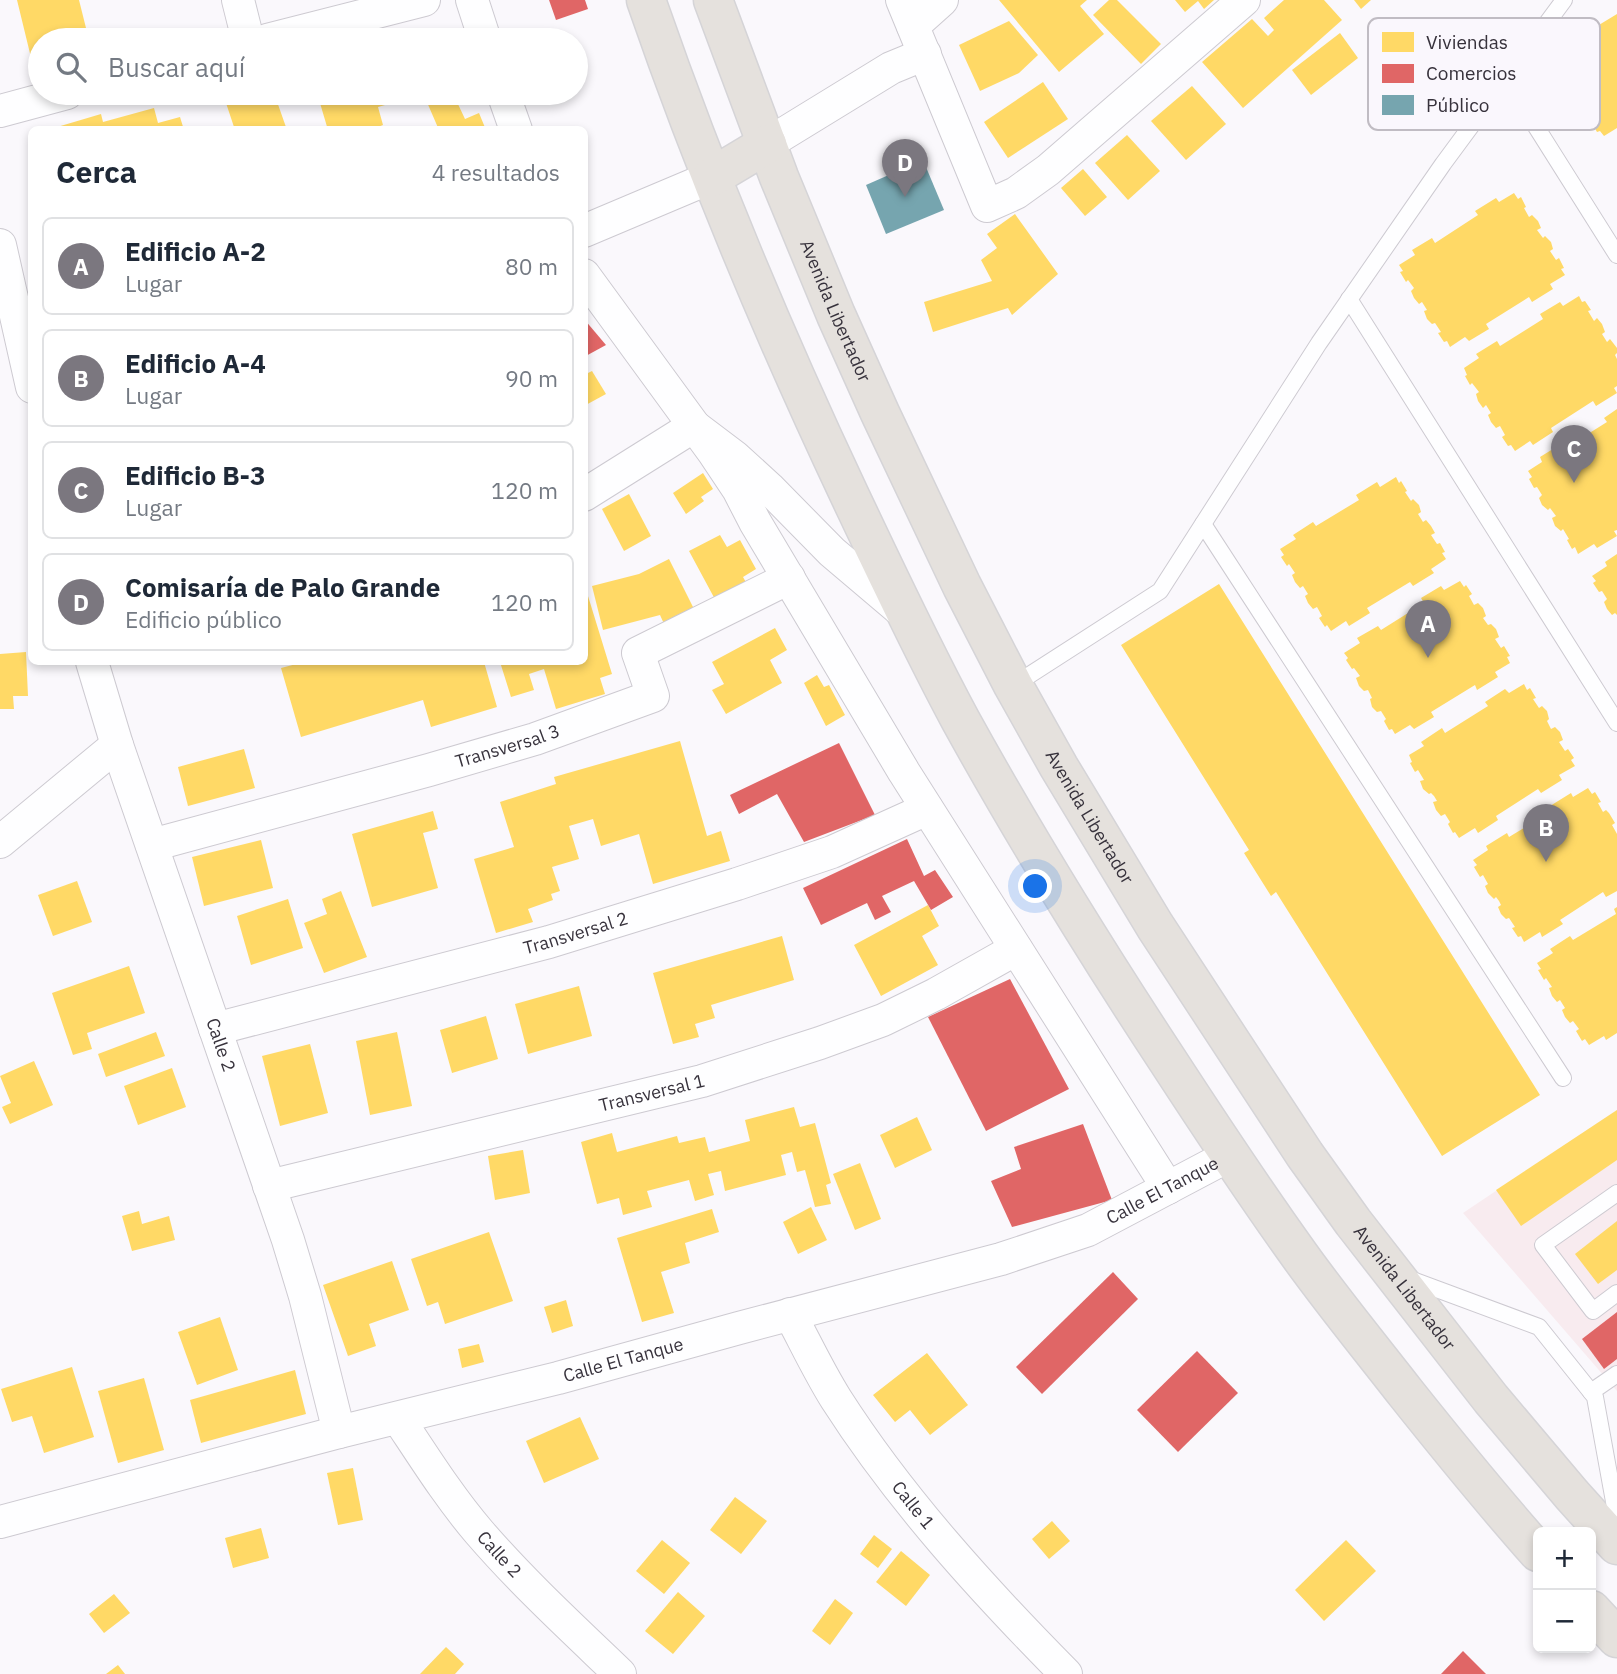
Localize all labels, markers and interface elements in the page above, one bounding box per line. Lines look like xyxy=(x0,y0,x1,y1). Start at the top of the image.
legend xyxy=(1368,18,1600,130)
search box xyxy=(28,28,588,105)
text: Viviendas xyxy=(1426,30,1508,54)
icon: search xyxy=(52,48,90,86)
text: Buscar aquí xyxy=(108,50,245,84)
text: Comercios xyxy=(1426,61,1517,85)
text: Público xyxy=(1426,93,1489,117)
pin: D xyxy=(882,139,928,197)
text: Cerca xyxy=(56,152,137,191)
text: 4 resultados xyxy=(432,157,560,187)
text: Edificio A-2 xyxy=(125,234,266,268)
street label: Avenida Libertador xyxy=(795,236,877,386)
text: A xyxy=(73,251,89,281)
text: 80 m xyxy=(505,251,558,281)
text: Lugar xyxy=(125,268,182,298)
text: Edificio A-4 xyxy=(125,346,266,380)
text: B xyxy=(73,363,89,393)
text: 90 m xyxy=(505,363,558,393)
text: Lugar xyxy=(125,380,182,410)
pin: C xyxy=(1551,425,1597,483)
text: Edificio B-3 xyxy=(125,458,266,492)
text: C xyxy=(74,475,88,505)
text: 120 m xyxy=(491,475,558,505)
text: Lugar xyxy=(125,492,182,522)
text: Comisaría de Palo Grande xyxy=(125,570,440,604)
text: D xyxy=(73,587,89,617)
text: 120 m xyxy=(491,587,558,617)
pin: A xyxy=(1405,600,1451,658)
text: Edificio público xyxy=(125,604,282,634)
street label: Transversal 3 xyxy=(453,719,563,773)
street label: Avenida Libertador xyxy=(1041,746,1139,888)
pin: B xyxy=(1523,804,1569,862)
your location xyxy=(1018,869,1052,903)
street label: Transversal 2 xyxy=(521,906,630,959)
street label: Calle 2 xyxy=(201,1015,241,1075)
street label: Transversal 1 xyxy=(597,1069,707,1117)
street label: Calle El Tanque xyxy=(1102,1151,1222,1229)
street label: Avenida Libertador xyxy=(1349,1220,1461,1355)
street label: Calle El Tanque xyxy=(560,1332,686,1387)
street label: Calle 1 xyxy=(887,1476,940,1534)
street label: Calle 2 xyxy=(472,1526,527,1582)
map controls xyxy=(1533,1527,1596,1653)
button: + xyxy=(1533,1527,1596,1590)
button: − xyxy=(1533,1590,1596,1653)

